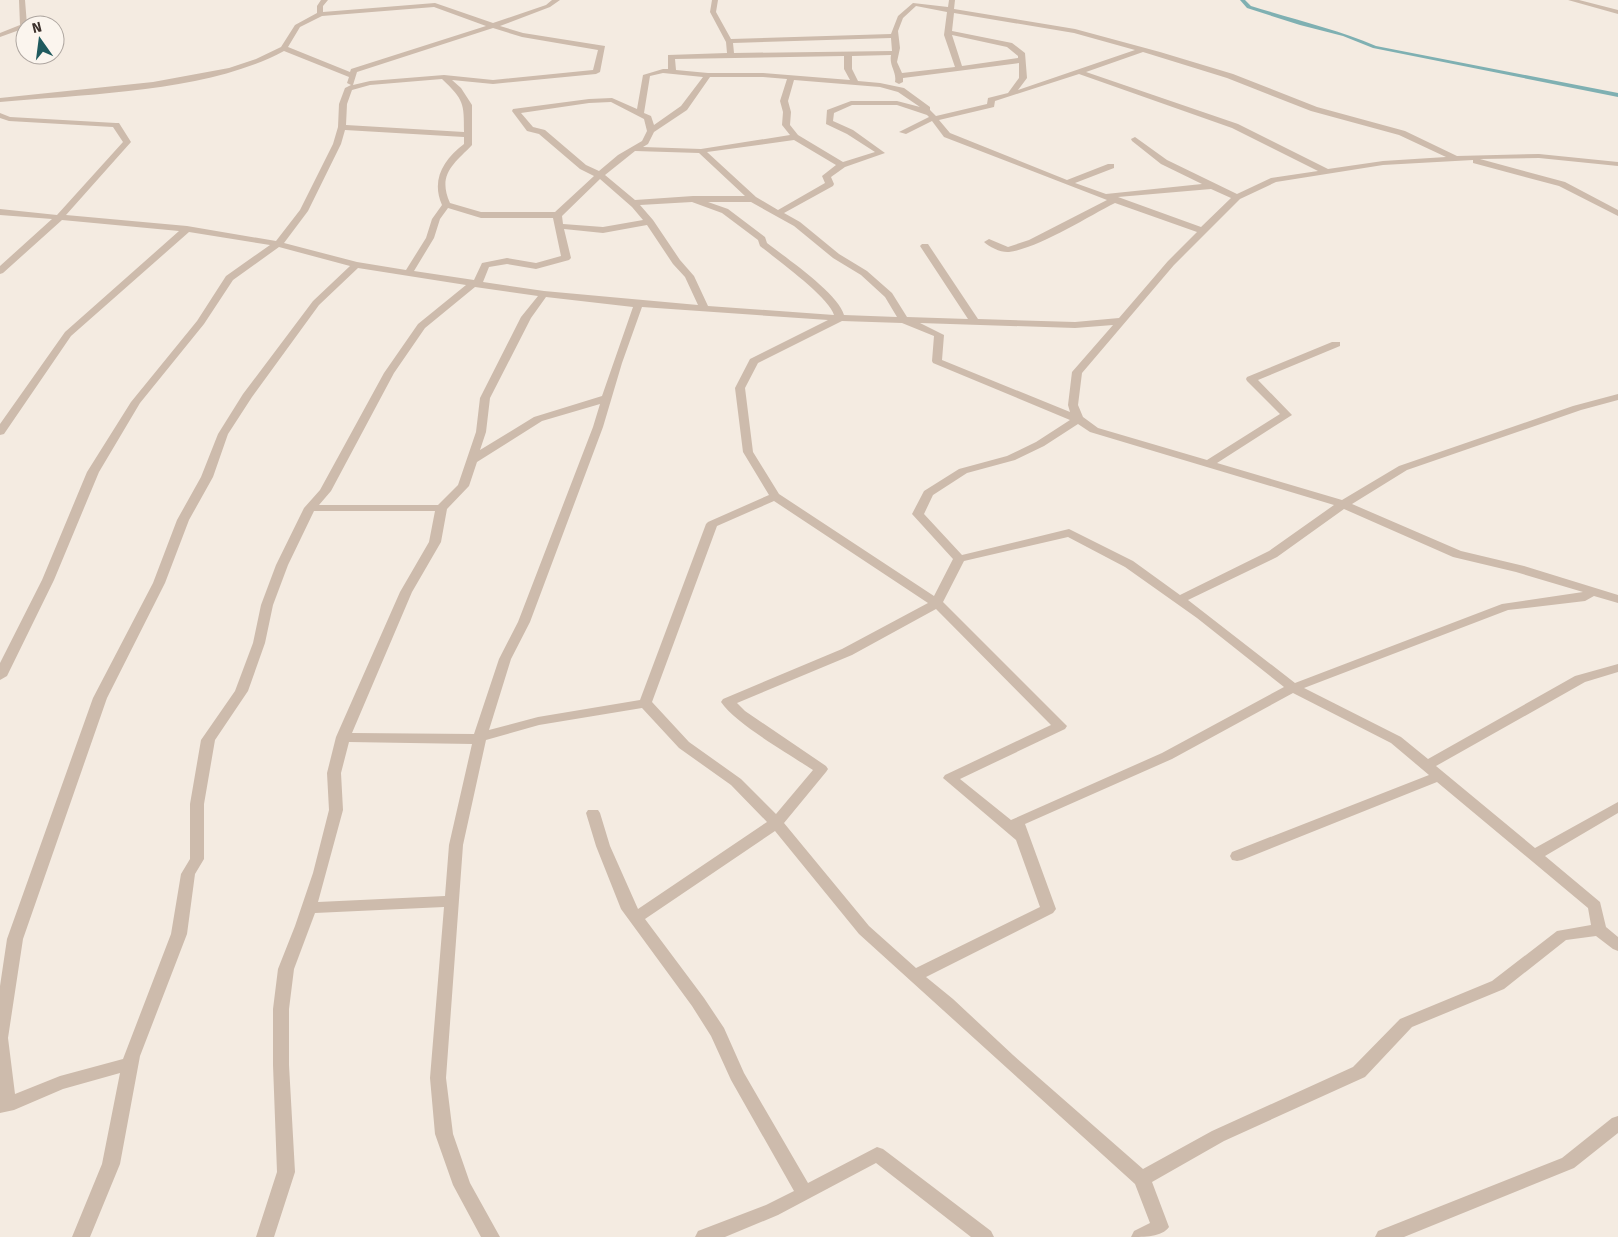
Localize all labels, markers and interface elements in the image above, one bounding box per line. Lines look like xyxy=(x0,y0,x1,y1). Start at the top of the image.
north arrow xyxy=(15,15,65,65)
text: N xyxy=(30,18,44,37)

